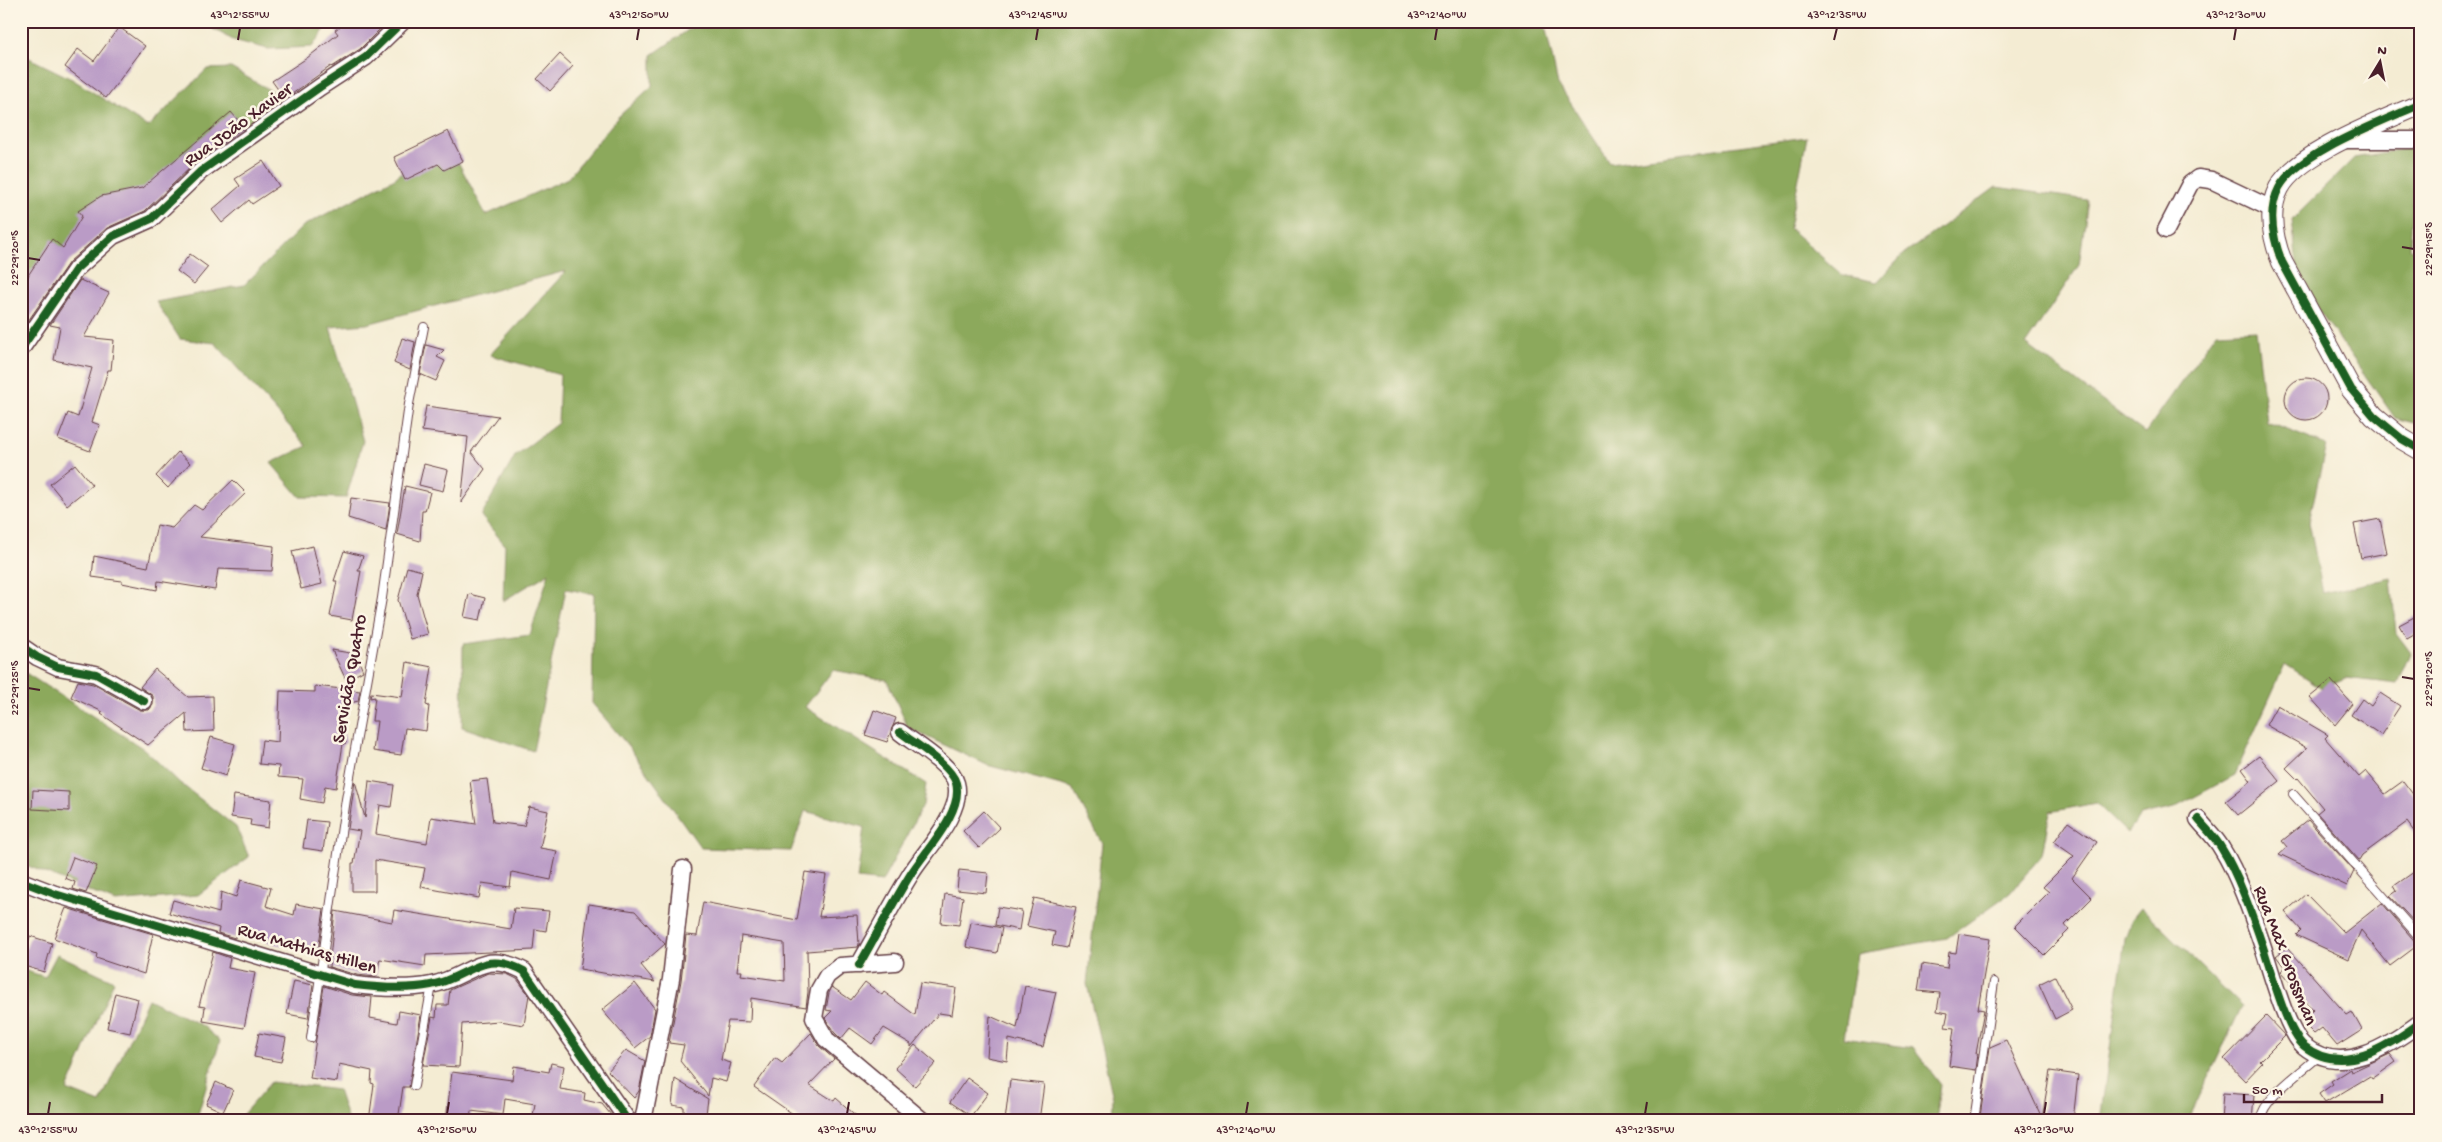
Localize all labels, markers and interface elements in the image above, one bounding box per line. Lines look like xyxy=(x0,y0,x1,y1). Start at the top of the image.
text: 43°12'55"W xyxy=(211,9,269,23)
text: 43°12'50"W xyxy=(609,9,669,23)
text: 43°12'45"W xyxy=(1009,9,1067,23)
text: 43°12'40"W xyxy=(1408,9,1466,23)
text: 43°12'35"W xyxy=(1808,9,1866,23)
text: 43°12'30"W xyxy=(2206,9,2266,23)
north arrow xyxy=(2354,38,2404,88)
text: N xyxy=(2376,42,2388,61)
street label: Rua João Xavier xyxy=(180,78,300,173)
text: 22°29'15"S xyxy=(2423,222,2437,276)
text: 22°29'20"S xyxy=(9,230,23,286)
street label: Servidão Quatro xyxy=(328,613,374,745)
text: 22°29'20"S xyxy=(2423,651,2437,707)
text: 22°29'25"S xyxy=(9,660,23,715)
street label: Rua Max Grossman xyxy=(2247,883,2321,1029)
street label: Rua Mathias Hillen xyxy=(235,919,379,981)
scale bar xyxy=(2244,1072,2382,1104)
text: 50 m xyxy=(2252,1082,2283,1100)
text: 43°12'55"W xyxy=(19,1124,77,1138)
text: 43°12'50"W xyxy=(417,1124,477,1138)
text: 43°12'45"W xyxy=(818,1124,876,1138)
text: 43°12'40"W xyxy=(1217,1124,1275,1138)
text: 43°12'35"W xyxy=(1616,1124,1674,1138)
text: 43°12'30"W xyxy=(2014,1124,2074,1138)

